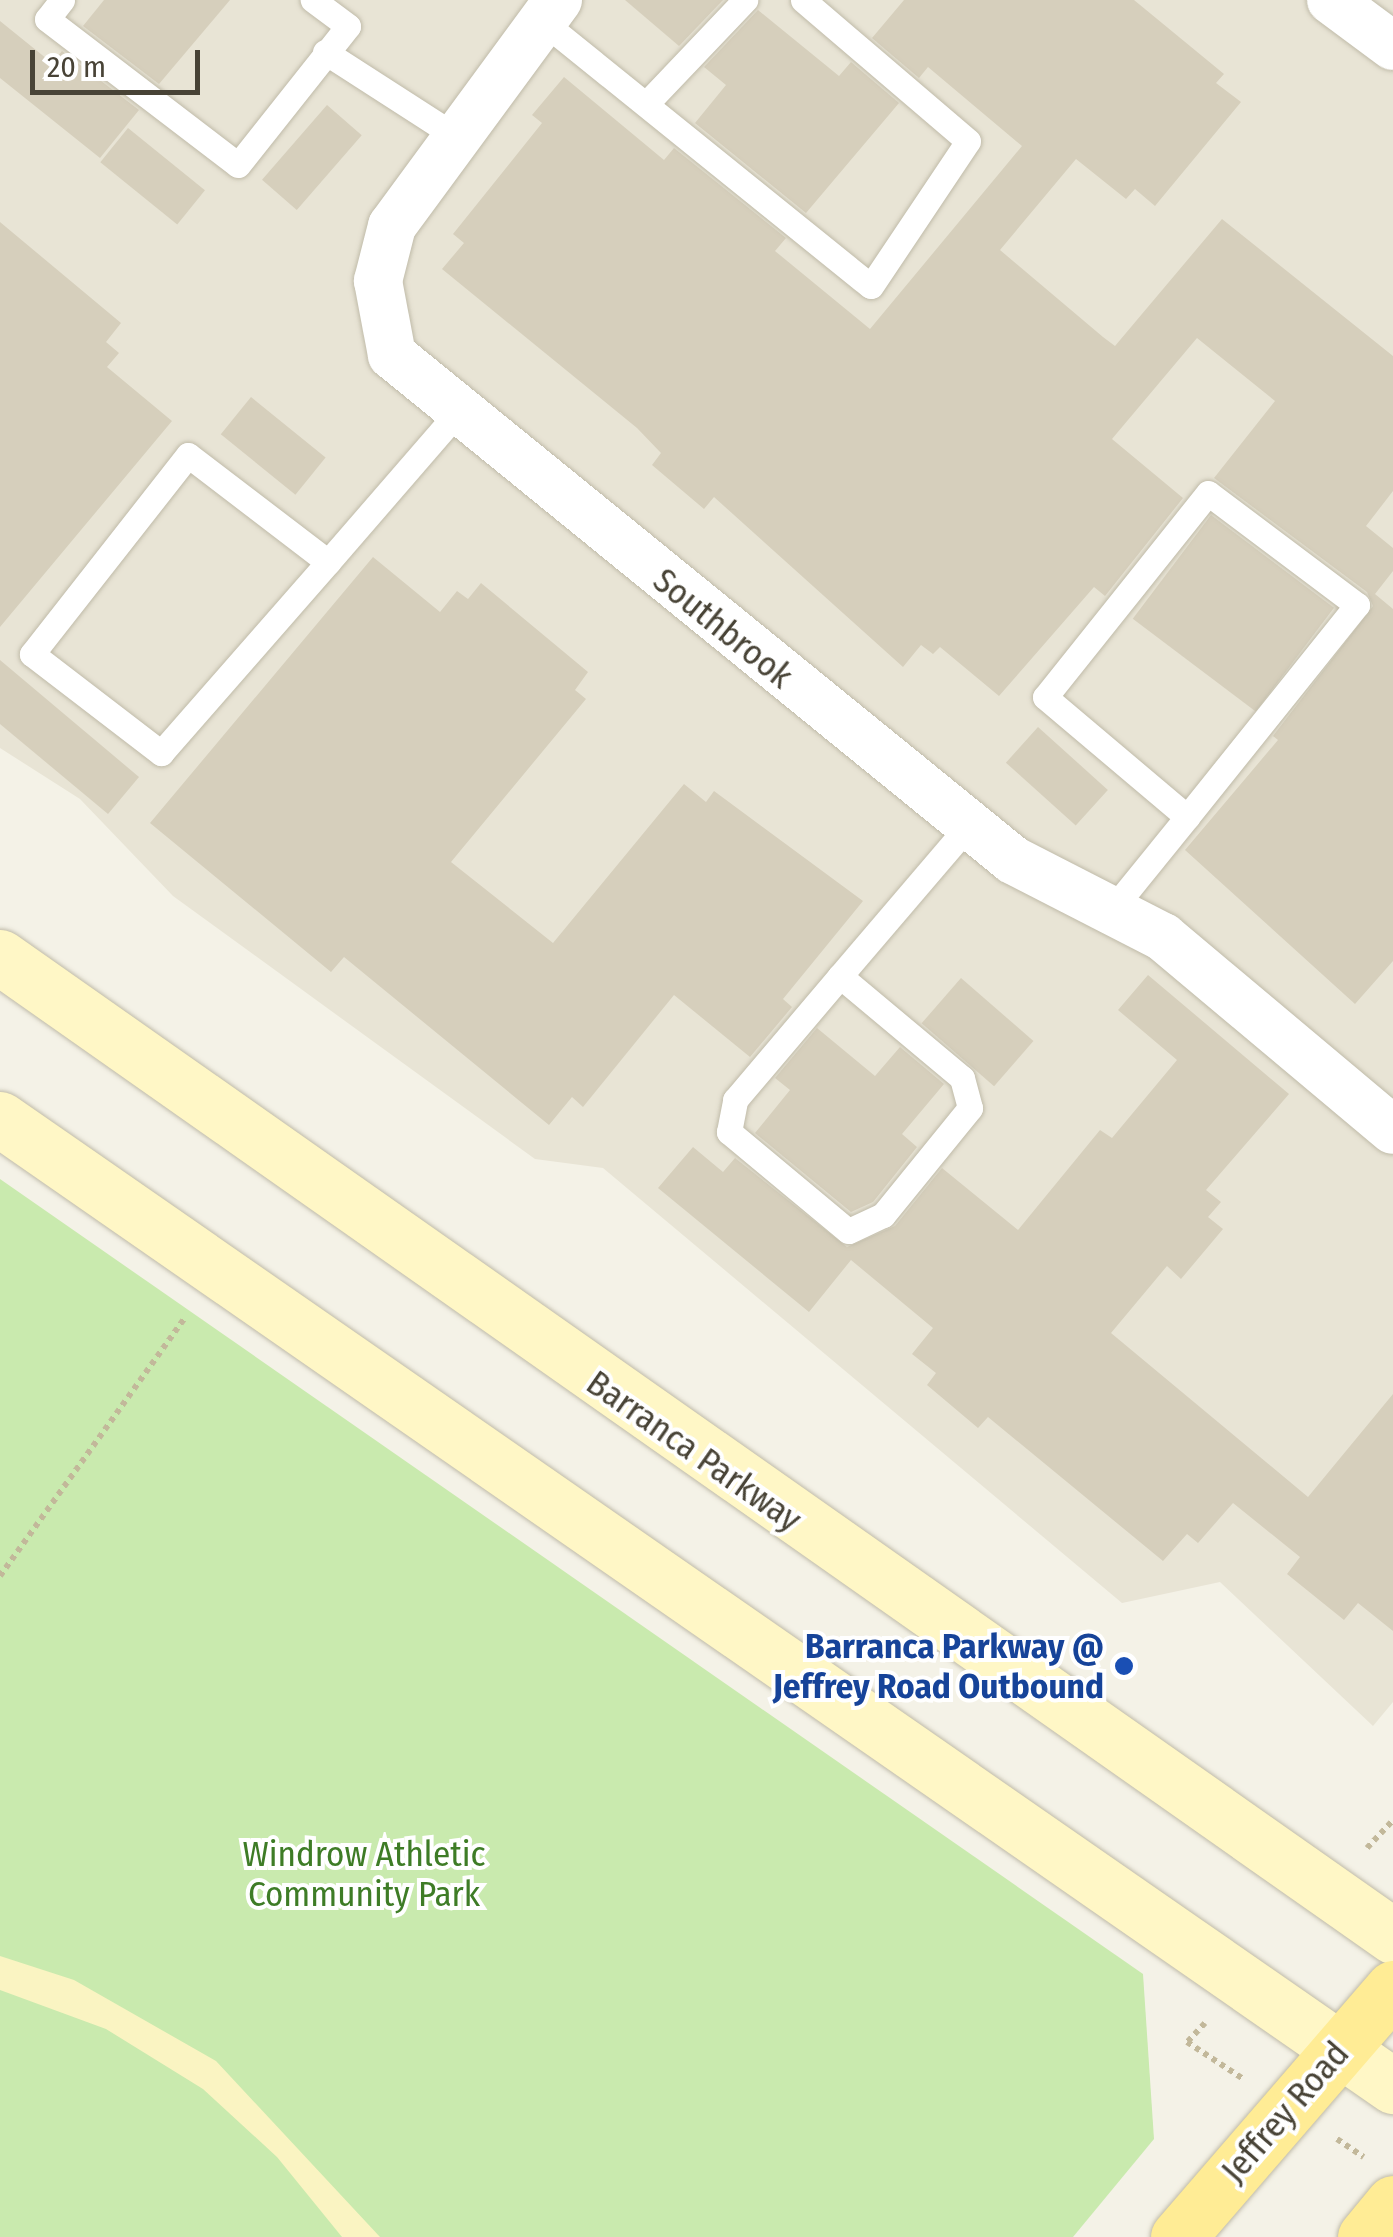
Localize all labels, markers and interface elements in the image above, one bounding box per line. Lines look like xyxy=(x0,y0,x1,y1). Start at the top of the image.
scale bar xyxy=(35,30,205,92)
text: 20 m xyxy=(47,49,106,85)
street label: Southbrook xyxy=(645,559,801,697)
street label: Barranca Parkway xyxy=(579,1361,809,1541)
place label: Barranca Parkway @ Jeffrey Road Outbound xyxy=(773,1625,1104,1707)
marker: Barranca Parkway @ Jeffrey Road Outbound xyxy=(1113,1655,1135,1677)
park label: Windrow Athletic Community Park xyxy=(243,1833,485,1915)
street label: Jeffrey Road xyxy=(1212,2033,1358,2191)

